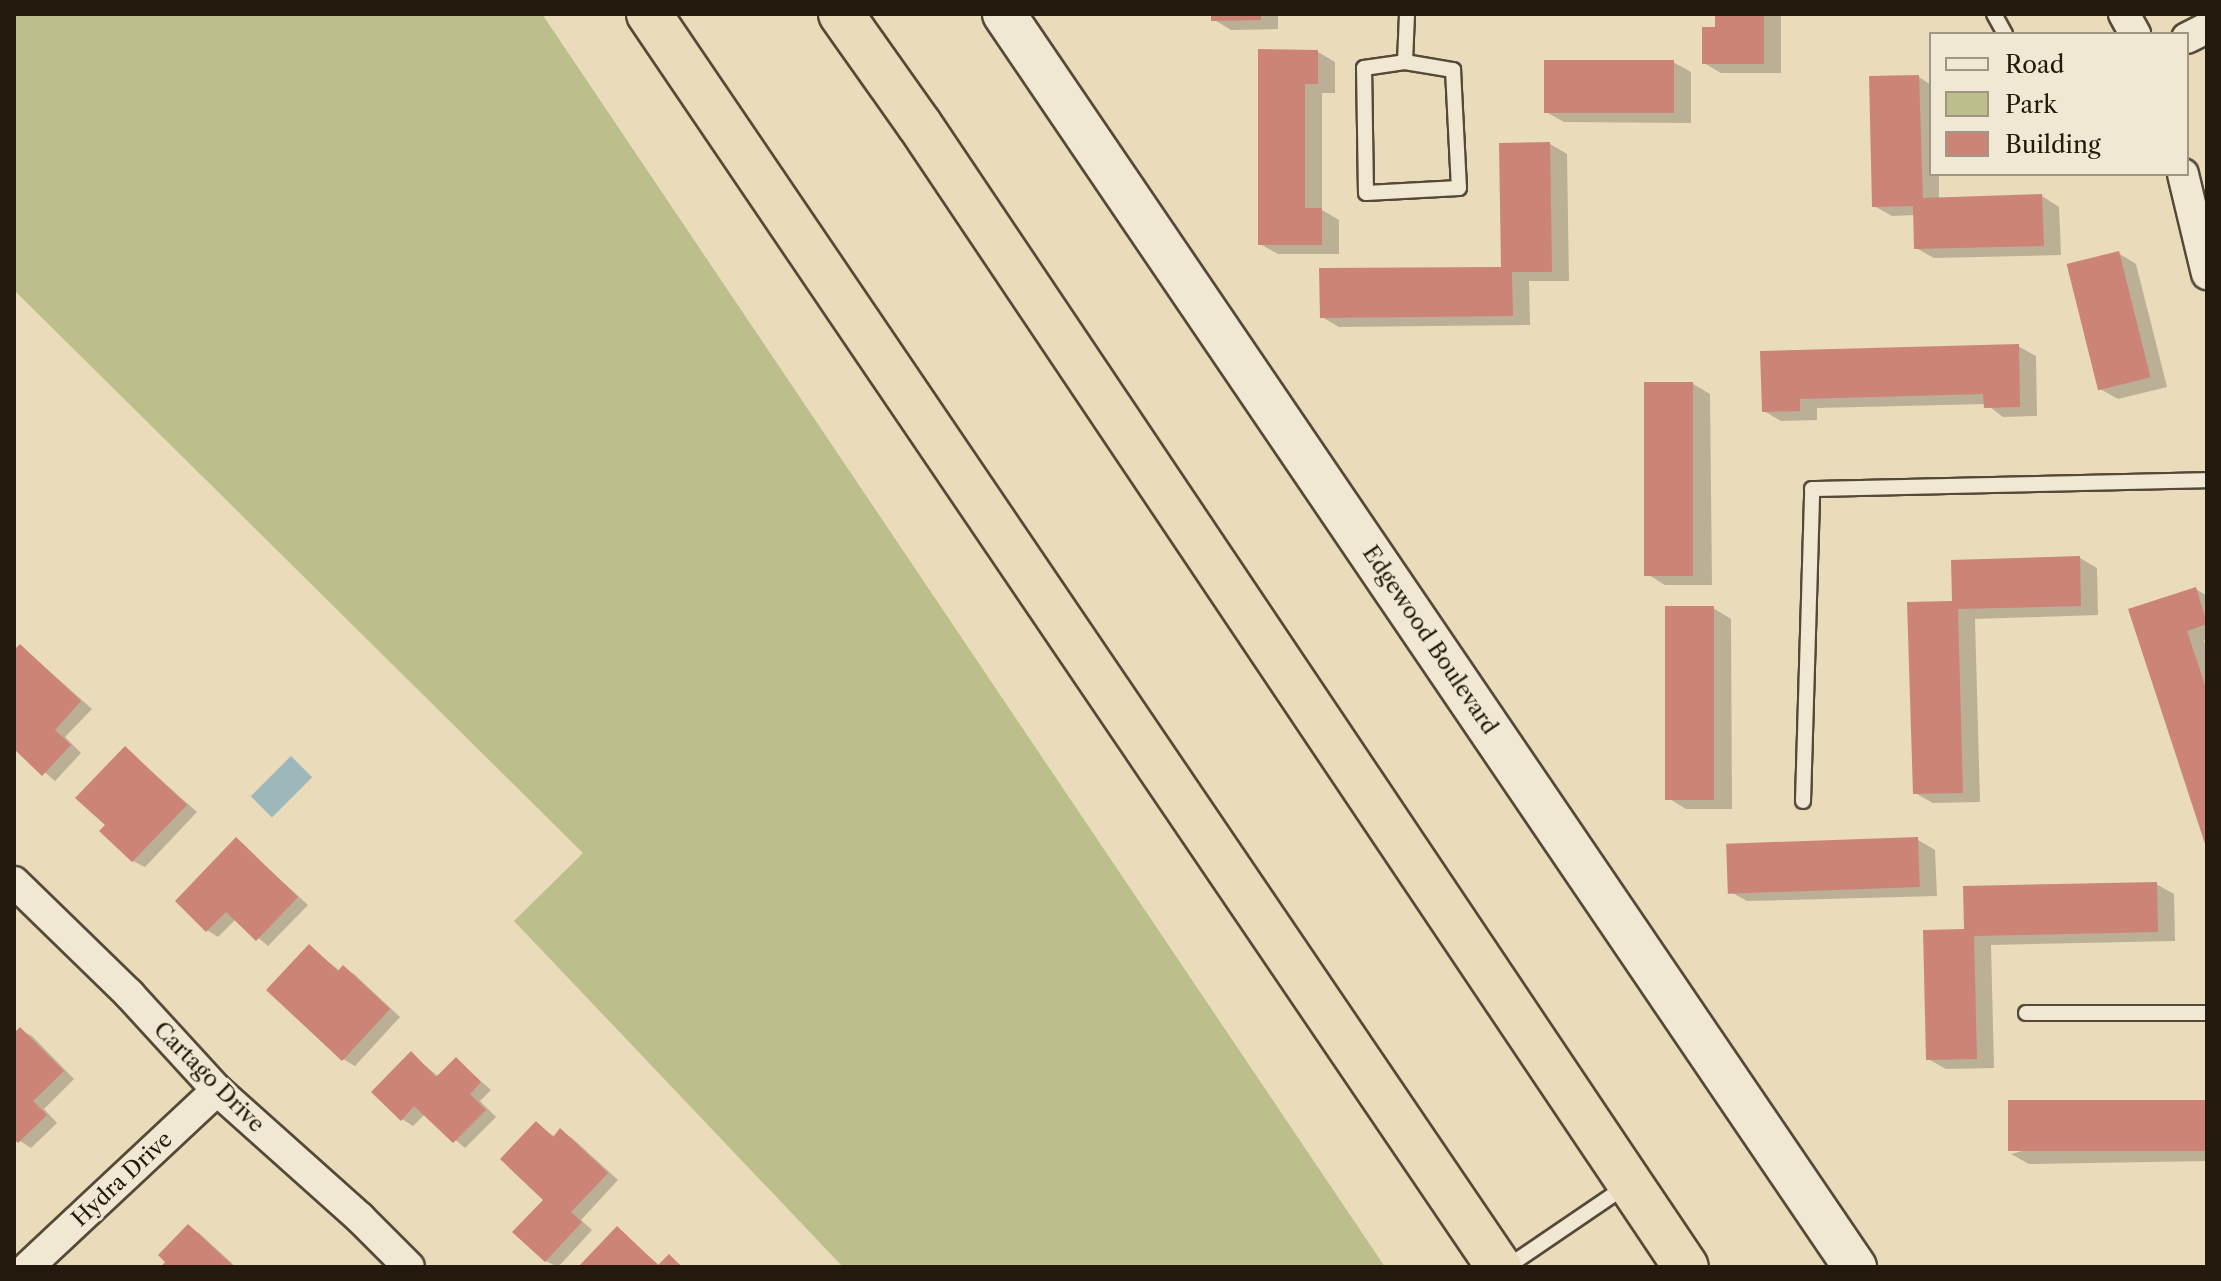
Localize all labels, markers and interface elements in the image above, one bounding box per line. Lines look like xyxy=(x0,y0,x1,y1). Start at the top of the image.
legend xyxy=(1929,32,2189,176)
text: Road xyxy=(2005,50,2064,79)
text: Park xyxy=(2005,90,2057,119)
text: Building xyxy=(2005,130,2101,159)
street label: Edgewood Boulevard xyxy=(1357,541,1503,739)
street label: Cartago Drive xyxy=(148,1016,270,1138)
street label: Hydra Drive xyxy=(66,1126,178,1232)

